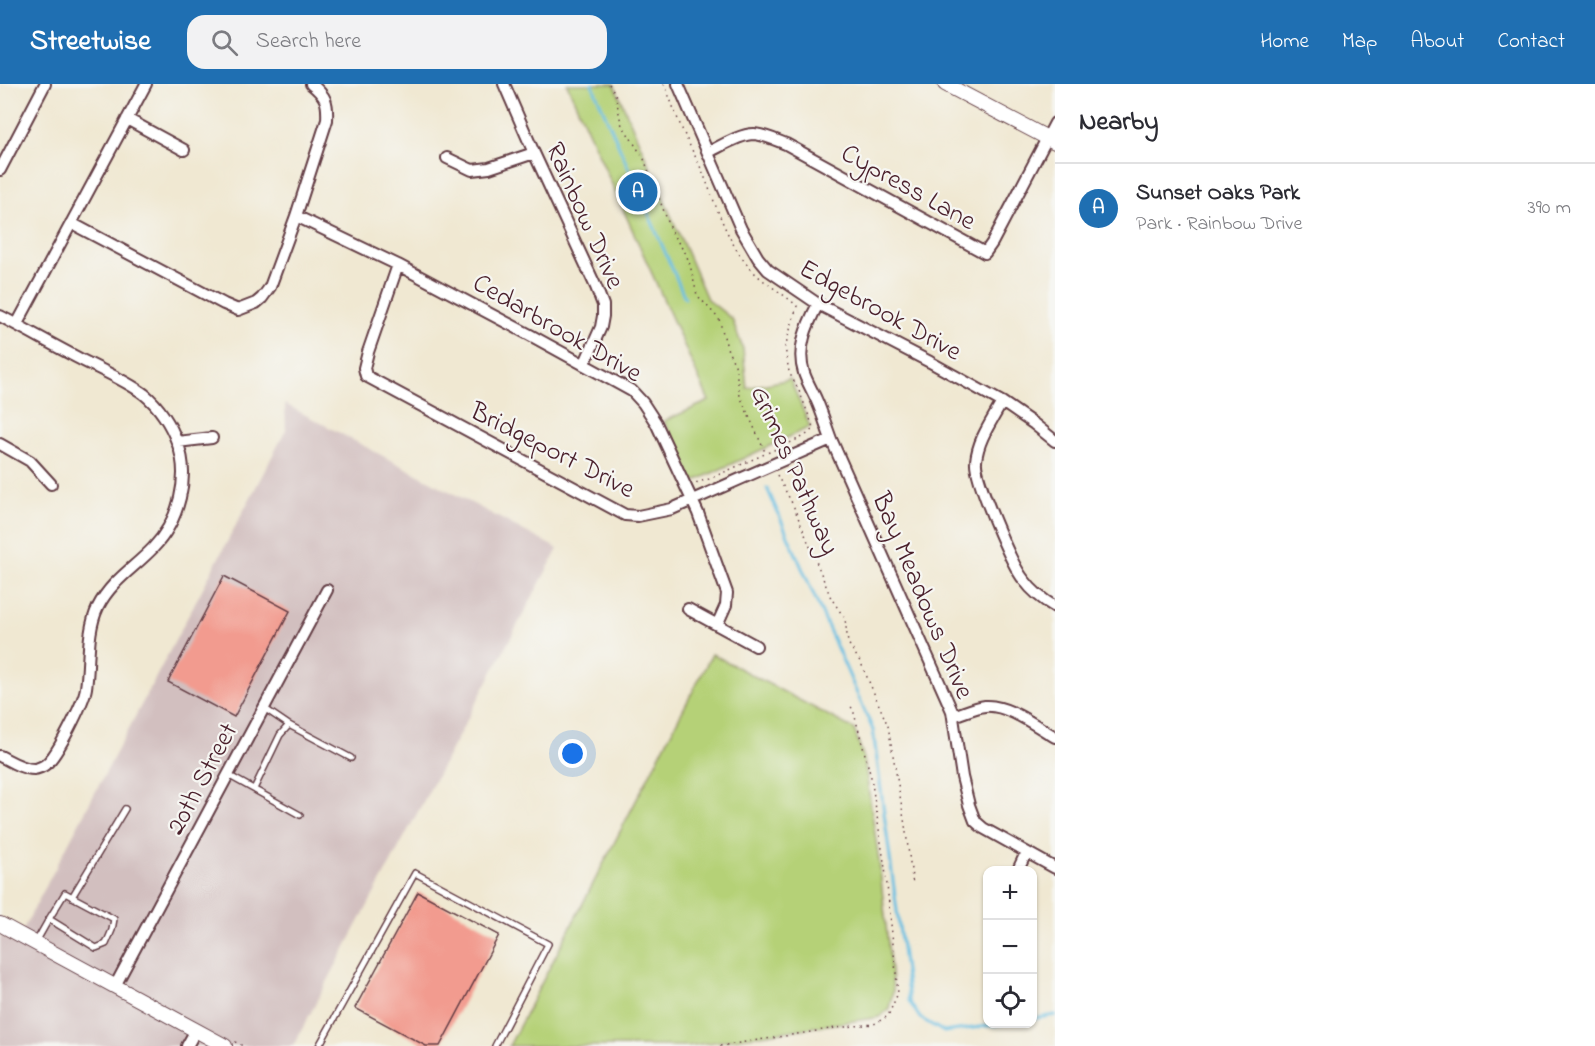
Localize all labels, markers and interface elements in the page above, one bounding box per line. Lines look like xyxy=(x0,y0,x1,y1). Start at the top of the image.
search box xyxy=(187,15,607,69)
text: Streetwise xyxy=(30,22,151,63)
icon: search xyxy=(208,26,241,59)
text: Search here xyxy=(256,26,361,58)
text: Home xyxy=(1260,27,1309,57)
text: Map xyxy=(1342,27,1377,57)
text: About xyxy=(1410,27,1464,57)
text: Contact xyxy=(1497,27,1565,57)
text: Nearby xyxy=(1079,104,1158,142)
street label: Cypress Lane xyxy=(833,135,983,242)
street label: Rainbow Drive xyxy=(534,136,634,296)
pin: A xyxy=(618,170,658,214)
text: Sunset Oaks Park xyxy=(1136,178,1300,210)
text: A xyxy=(1092,194,1105,223)
text: 390 m xyxy=(1528,194,1571,223)
text: Park · Rainbow Drive xyxy=(1136,210,1303,239)
street label: Edgebrook Drive xyxy=(791,250,969,372)
street label: Cedarbrook Drive xyxy=(465,265,650,394)
street label: Grimes Pathway xyxy=(739,380,848,562)
street label: Bridgeport Drive xyxy=(462,393,642,510)
street label: Bay Meadows Drive xyxy=(860,486,983,706)
street label: 20th Street xyxy=(157,716,249,842)
your location xyxy=(558,739,587,768)
map controls xyxy=(983,866,1037,1028)
button: + xyxy=(983,866,1037,920)
button: − xyxy=(983,920,1037,974)
button: locate xyxy=(983,974,1037,1028)

